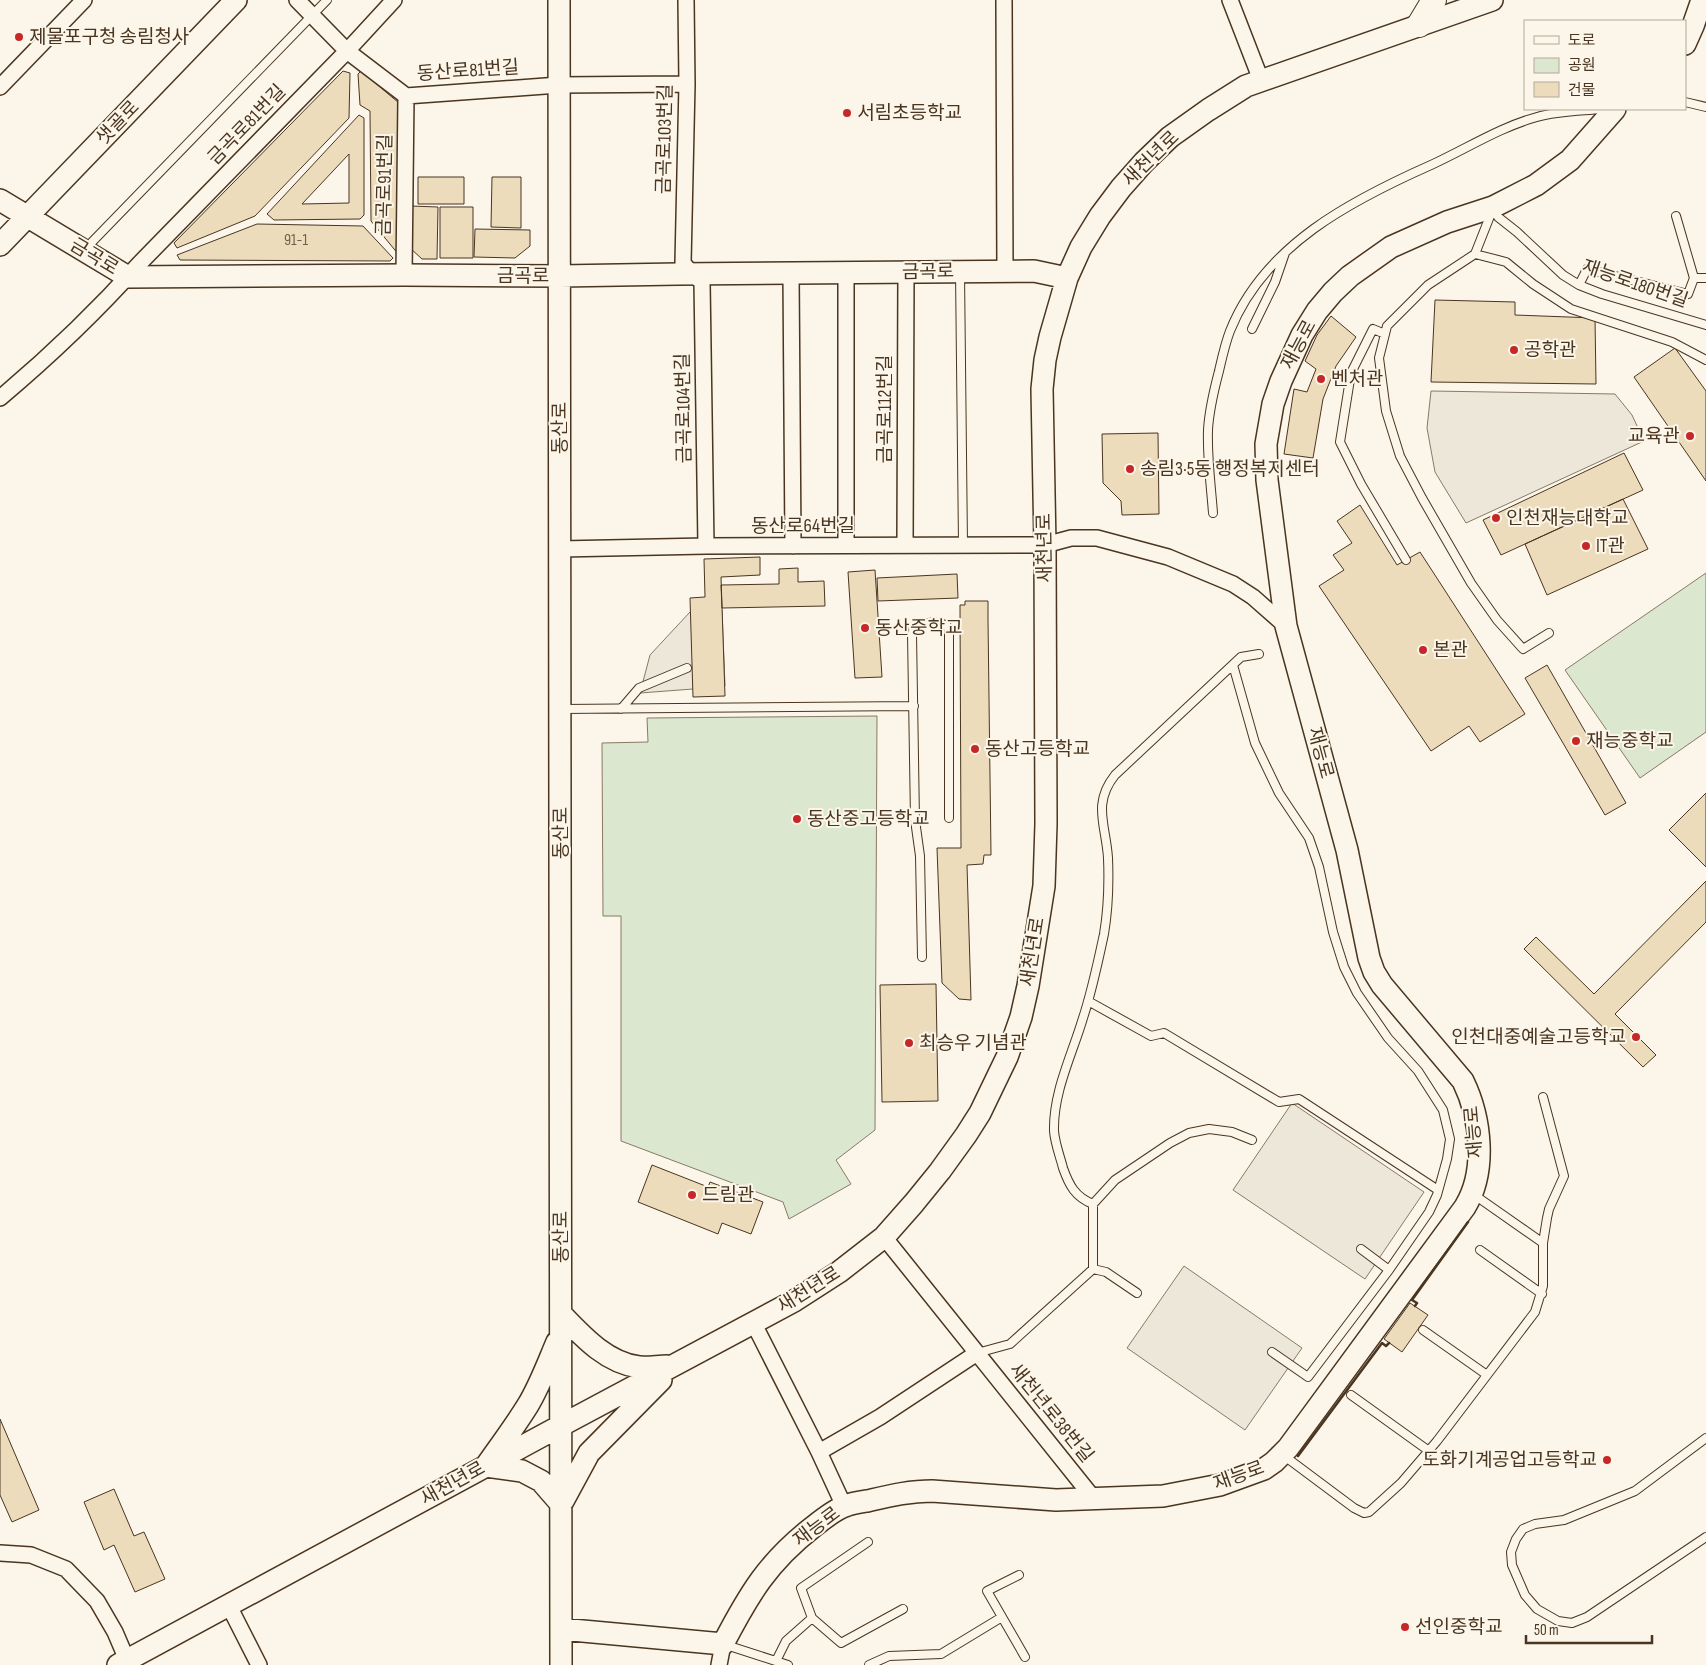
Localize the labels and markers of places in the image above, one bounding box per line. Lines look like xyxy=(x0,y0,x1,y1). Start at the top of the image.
place label: 제물포구청 송림청사 xyxy=(29,26,189,49)
marker: 제물포구청 송림청사 xyxy=(13,31,25,43)
place label: 서림초등학교 xyxy=(857,102,962,125)
marker: 서림초등학교 xyxy=(841,107,853,119)
place label: 공학관 xyxy=(1524,339,1576,362)
marker: 공학관 xyxy=(1508,344,1520,356)
place label: 벤처관 xyxy=(1331,368,1383,391)
marker: 벤처관 xyxy=(1315,373,1327,385)
place label: 교육관 xyxy=(1628,425,1680,448)
marker: 교육관 xyxy=(1684,430,1696,442)
place label: 송림3·5동 행정복지센터 xyxy=(1140,458,1320,481)
marker: 송림3·5동 행정복지센터 xyxy=(1124,463,1136,475)
place label: 인천재능대학교 xyxy=(1506,507,1628,530)
marker: 인천재능대학교 xyxy=(1490,512,1502,524)
place label: IT관 xyxy=(1596,535,1625,558)
marker: IT관 xyxy=(1580,540,1592,552)
place label: 동산중학교 xyxy=(875,617,962,640)
marker: 동산중학교 xyxy=(859,622,871,634)
place label: 본관 xyxy=(1433,639,1468,662)
marker: 본관 xyxy=(1417,644,1429,656)
place label: 재능중학교 xyxy=(1586,730,1673,753)
marker: 재능중학교 xyxy=(1570,735,1582,747)
place label: 동산고등학교 xyxy=(985,738,1090,761)
marker: 동산고등학교 xyxy=(969,743,981,755)
place label: 동산중고등학교 xyxy=(807,808,929,831)
marker: 동산중고등학교 xyxy=(791,813,803,825)
place label: 인천대중예술고등학교 xyxy=(1451,1026,1626,1049)
marker: 인천대중예술고등학교 xyxy=(1630,1031,1642,1043)
place label: 최승우 기념관 xyxy=(919,1032,1027,1055)
marker: 최승우 기념관 xyxy=(903,1037,915,1049)
place label: 드림관 xyxy=(702,1184,754,1207)
marker: 드림관 xyxy=(686,1189,698,1201)
place label: 도화기계공업고등학교 xyxy=(1422,1449,1597,1472)
marker: 도화기계공업고등학교 xyxy=(1601,1454,1613,1466)
place label: 선인중학교 xyxy=(1415,1616,1502,1639)
marker: 선인중학교 xyxy=(1399,1621,1411,1633)

